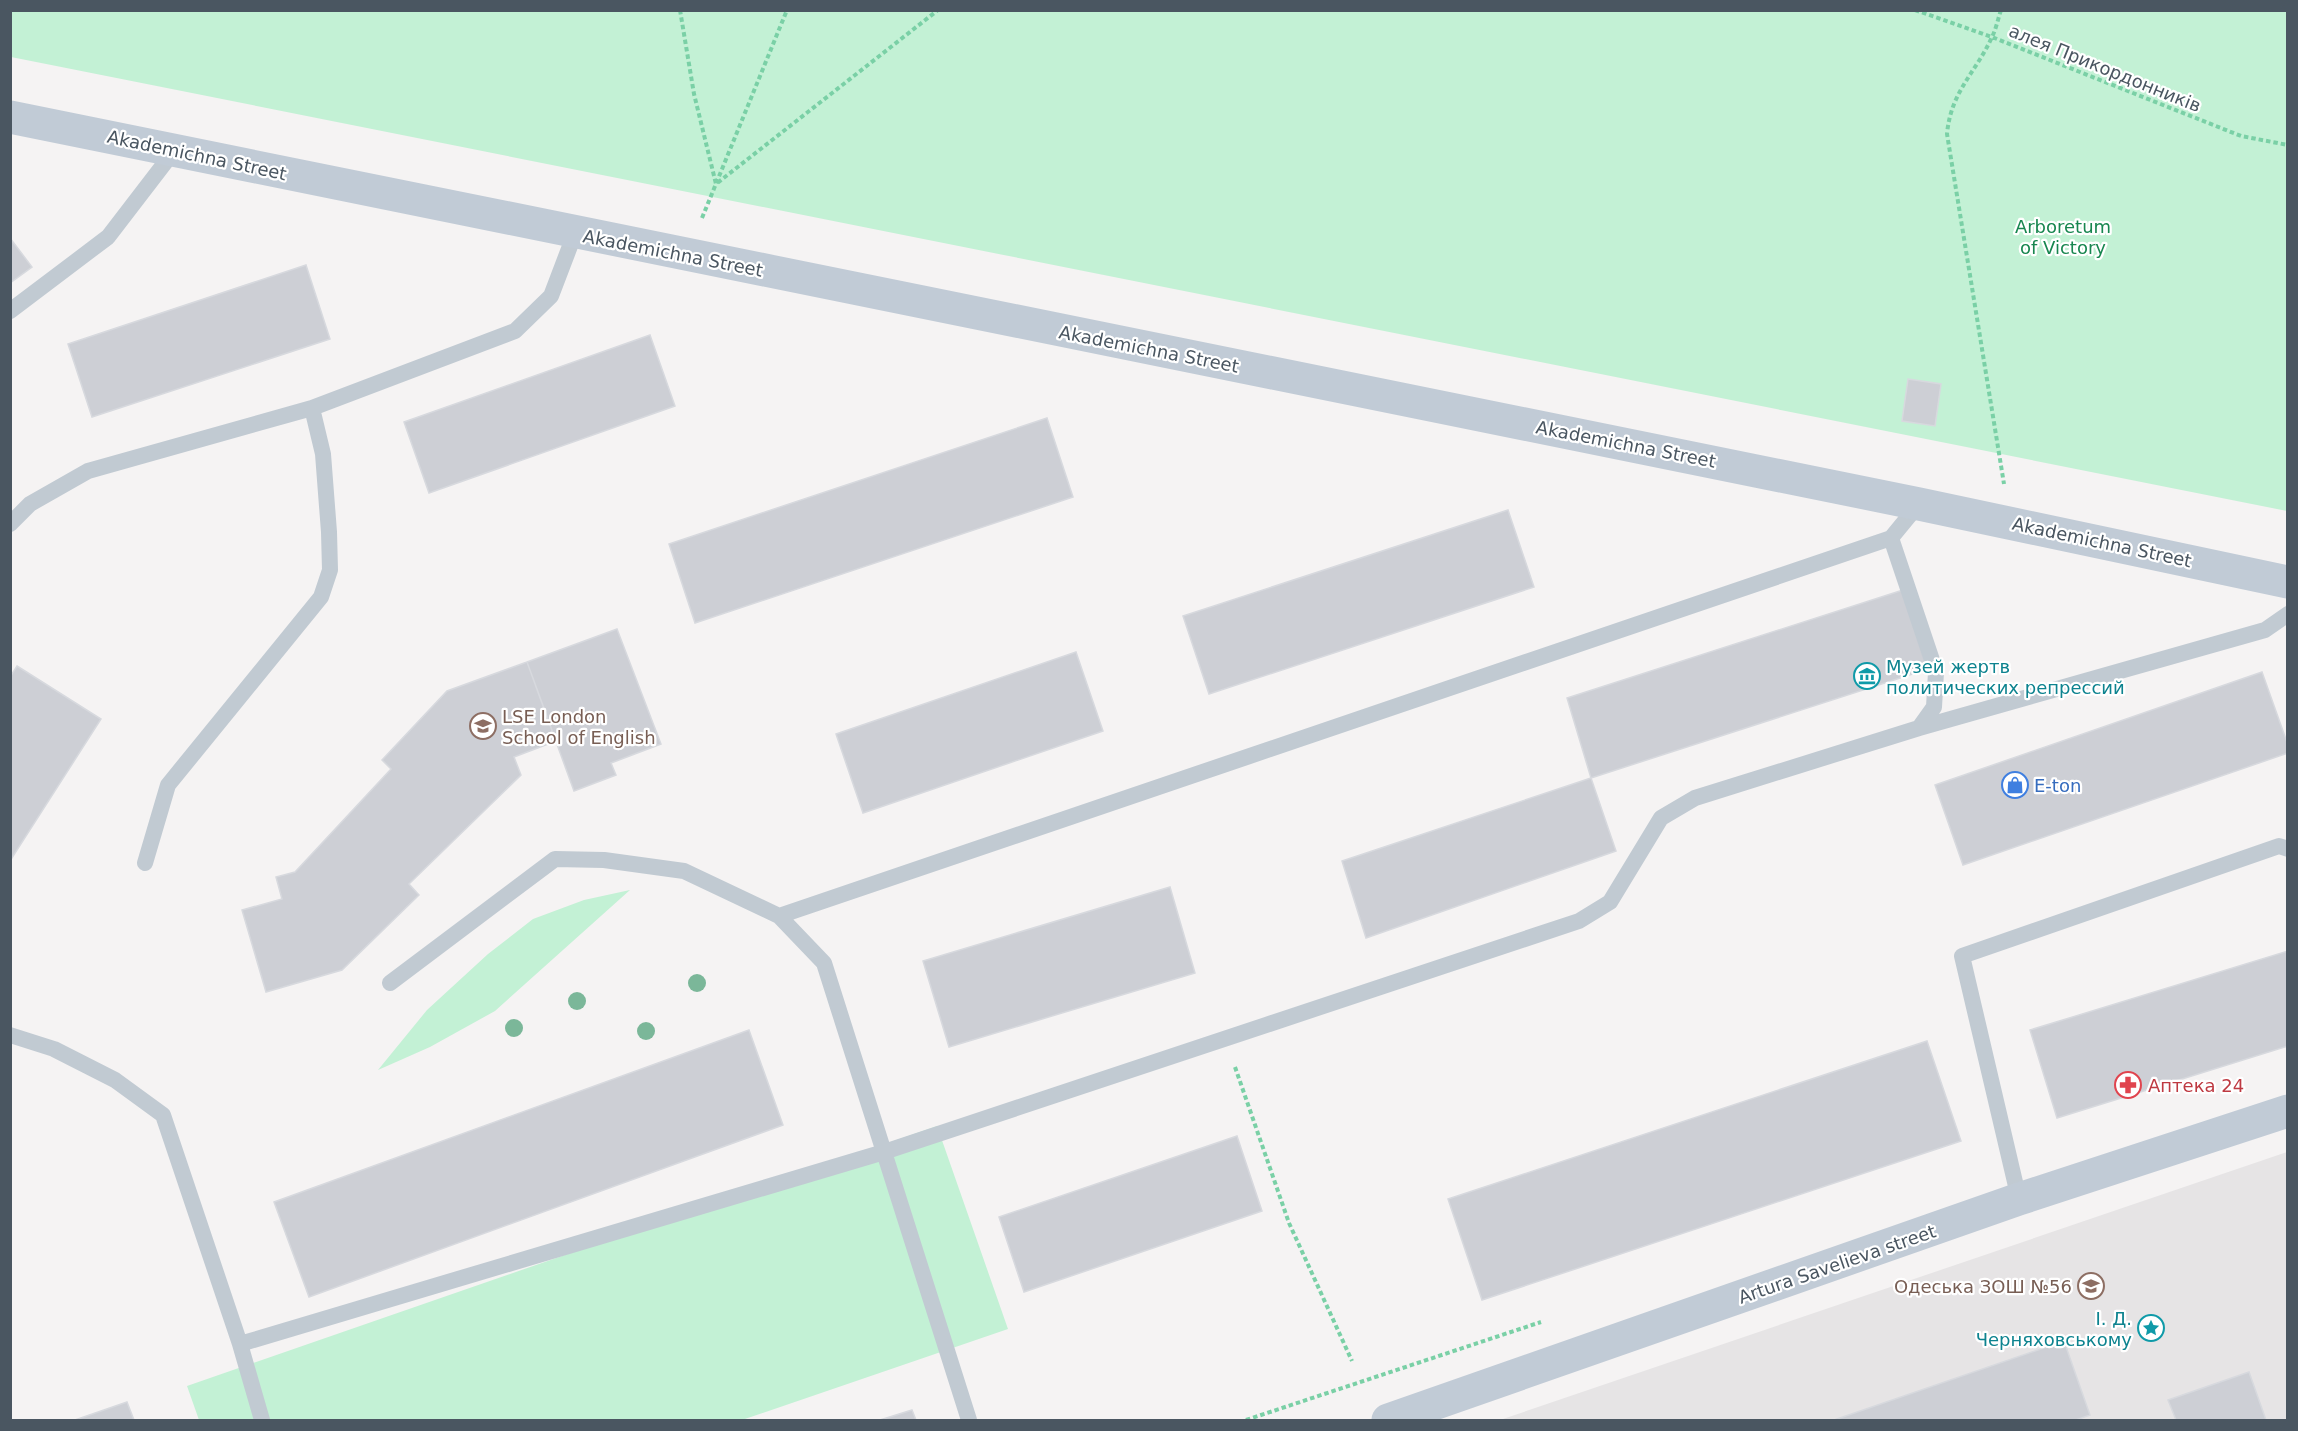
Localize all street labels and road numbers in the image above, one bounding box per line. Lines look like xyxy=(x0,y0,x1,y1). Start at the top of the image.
street label: алея Прикордонників xyxy=(2006,20,2204,116)
street label: Akademichna Street xyxy=(105,126,289,184)
street label: Akademichna Street xyxy=(581,225,765,281)
street label: Akademichna Street xyxy=(1057,321,1241,377)
street label: Akademichna Street xyxy=(1534,416,1718,472)
street label: Akademichna Street xyxy=(2010,513,2194,571)
street label: Artura Savelieva street xyxy=(1735,1220,1939,1308)

